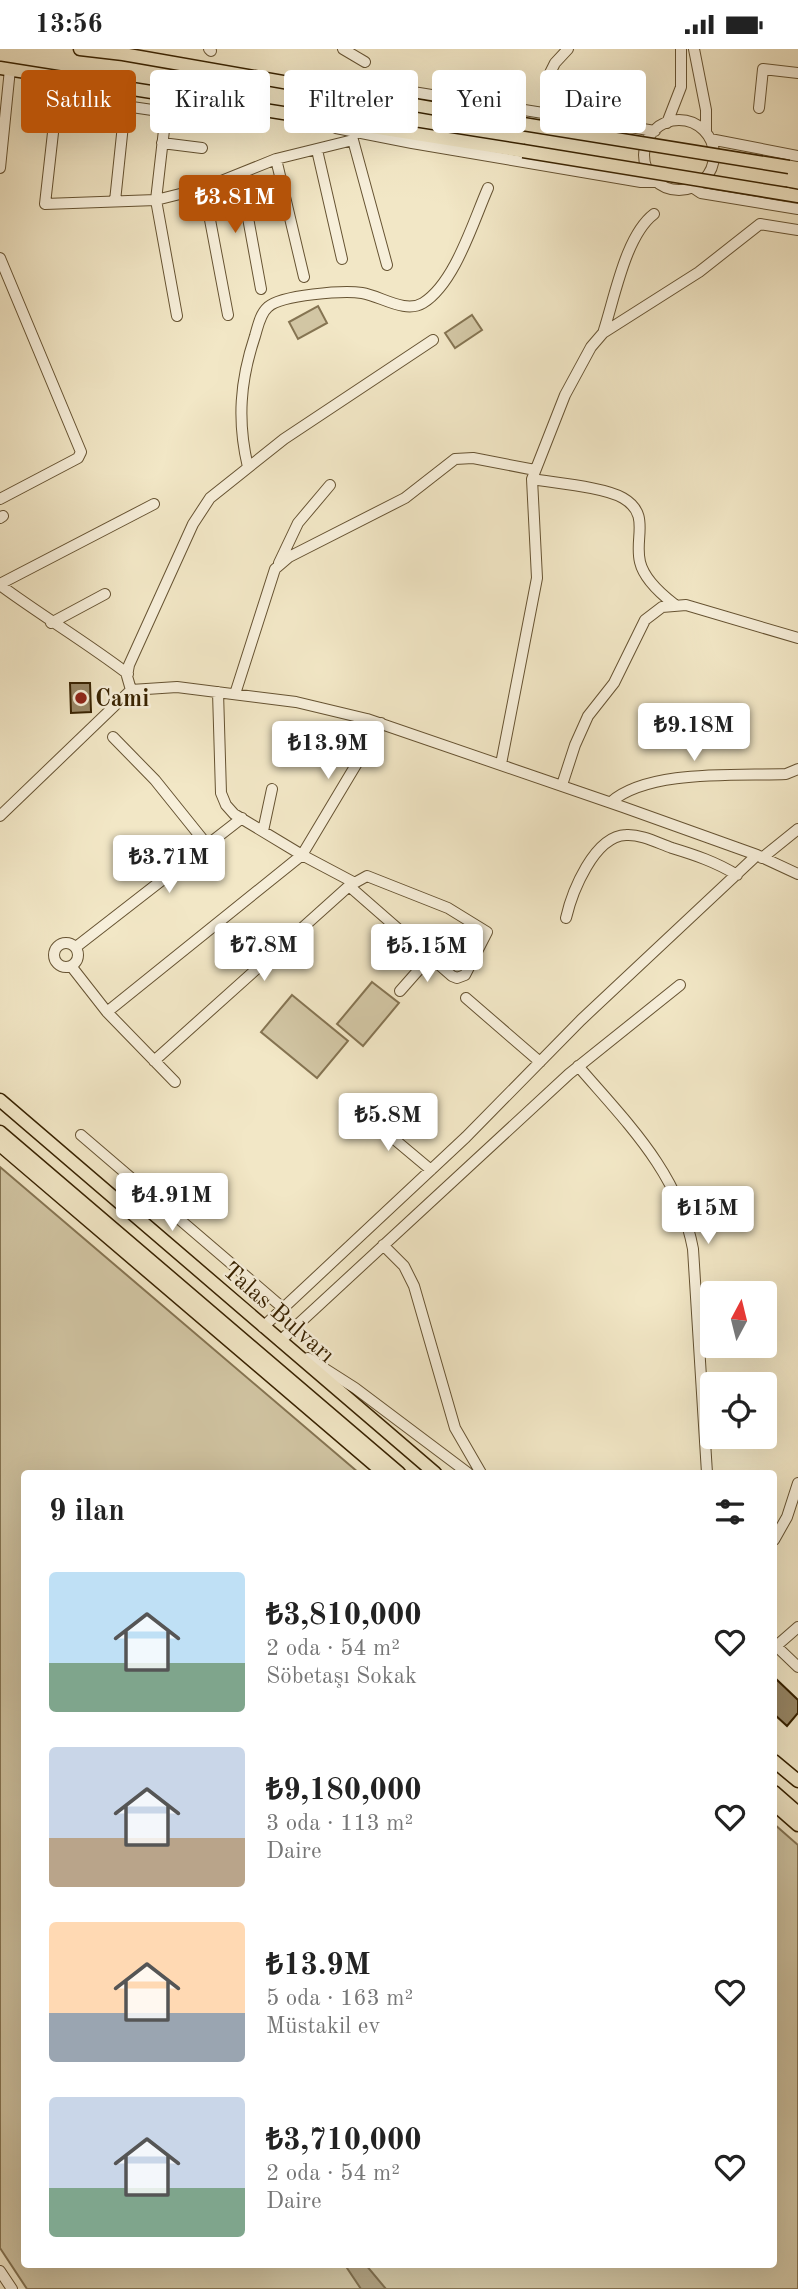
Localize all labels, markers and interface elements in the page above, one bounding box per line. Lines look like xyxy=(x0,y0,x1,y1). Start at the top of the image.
text: 13:56 xyxy=(35,12,103,38)
chip: Satılık xyxy=(21,70,136,133)
chip: Kiralık xyxy=(150,70,270,133)
chip: Filtreler xyxy=(284,70,418,133)
chip: Yeni xyxy=(432,70,526,133)
chip: Daire xyxy=(540,70,646,133)
pin: ₺3.81M xyxy=(178,176,292,235)
text: ₺3.81M xyxy=(195,186,275,209)
place label: Cami xyxy=(95,688,149,712)
marker: Cami xyxy=(73,690,89,706)
pin: ₺9.18M xyxy=(637,703,751,763)
text: ₺9.18M xyxy=(654,714,734,737)
pin: ₺13.9M xyxy=(271,721,385,781)
text: ₺13.9M xyxy=(288,732,368,755)
pin: ₺3.71M xyxy=(112,835,226,895)
text: ₺3.71M xyxy=(129,846,209,869)
pin: ₺7.8M xyxy=(215,923,313,983)
pin: ₺5.15M xyxy=(370,925,484,984)
text: ₺7.8M xyxy=(231,934,297,957)
text: ₺5.15M xyxy=(387,935,467,958)
pin: ₺5.8M xyxy=(339,1093,437,1153)
text: ₺5.8M xyxy=(355,1104,421,1127)
pin: ₺4.91M xyxy=(115,1173,229,1233)
text: ₺4.91M xyxy=(132,1184,212,1207)
pin: ₺15M xyxy=(667,1187,749,1246)
text: ₺15M xyxy=(678,1197,738,1220)
street label: Talas Bulvarı xyxy=(217,1259,338,1368)
north arrow xyxy=(700,1281,777,1358)
map controls xyxy=(700,1281,777,1449)
button: locate xyxy=(700,1372,777,1449)
icon: filters xyxy=(711,1493,749,1531)
text: 9 ilan xyxy=(49,1497,125,1527)
icon: home xyxy=(105,1600,189,1684)
text: ₺3,810,000 xyxy=(266,1601,422,1631)
icon: heart xyxy=(711,1623,749,1661)
text: 2 oda · 54 m² xyxy=(266,1637,400,1660)
text: Söbetaşı Sokak xyxy=(266,1665,417,1688)
icon: home xyxy=(105,1775,189,1859)
text: ₺9,180,000 xyxy=(266,1776,422,1806)
icon: heart xyxy=(711,1798,749,1836)
text: 3 oda · 113 m² xyxy=(266,1812,413,1835)
text: Daire xyxy=(266,1840,322,1863)
icon: home xyxy=(105,1950,189,2034)
text: ₺13.9M xyxy=(266,1951,370,1981)
icon: heart xyxy=(711,1973,749,2011)
text: 5 oda · 163 m² xyxy=(266,1987,413,2010)
text: Müstakil ev xyxy=(266,2015,381,2038)
icon: home xyxy=(105,2125,189,2209)
text: ₺3,710,000 xyxy=(266,2126,422,2156)
icon: heart xyxy=(711,2148,749,2186)
text: 2 oda · 54 m² xyxy=(266,2162,400,2185)
text: Daire xyxy=(266,2190,322,2213)

